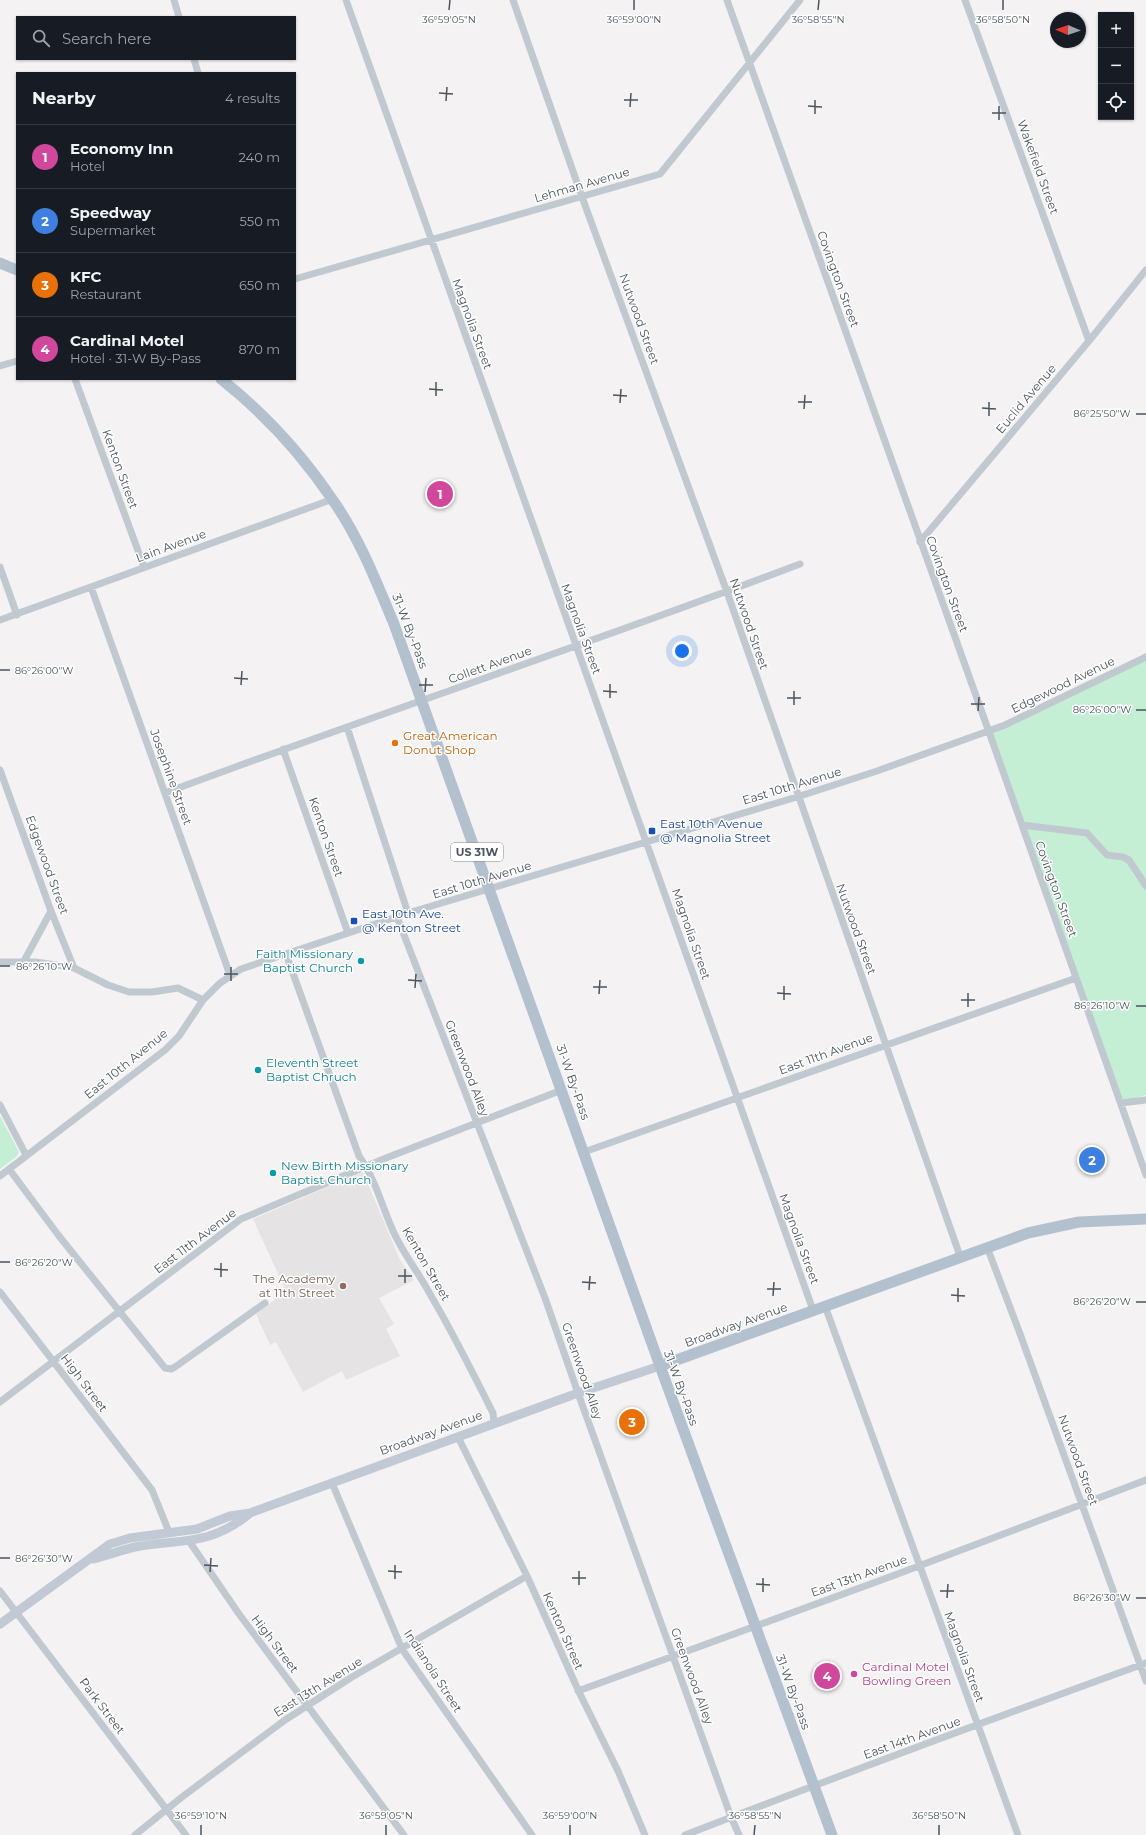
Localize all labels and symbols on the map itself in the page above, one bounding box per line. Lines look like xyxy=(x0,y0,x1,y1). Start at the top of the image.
north arrow xyxy=(1050,12,1086,48)
text: 36°59'05"N xyxy=(422,13,476,26)
text: 36°59'00"N xyxy=(607,13,661,26)
text: 36°58'55"N xyxy=(791,13,845,26)
text: 36°58'50"N xyxy=(976,13,1030,26)
street label: Wakefield Street xyxy=(1014,118,1063,216)
street label: Lehman Avenue xyxy=(532,164,631,205)
street label: Covington Street xyxy=(814,229,863,329)
street label: Nutwood Street xyxy=(616,271,663,366)
street label: Magnolia Street xyxy=(449,276,496,371)
street label: Euclid Avenue xyxy=(992,361,1059,436)
text: 86°25'50"W xyxy=(1073,407,1131,420)
street label: Kenton Street xyxy=(99,427,142,511)
pin: 1 xyxy=(427,479,453,509)
street label: Lain Avenue xyxy=(134,526,208,565)
street label: Covington Street xyxy=(923,534,972,634)
street label: Nutwood Street xyxy=(727,576,772,672)
street label: Magnolia Street xyxy=(558,581,605,676)
street label: 31-W By-Pass xyxy=(389,591,432,671)
your location xyxy=(672,641,692,661)
street label: Collett Avenue xyxy=(446,643,533,687)
street label: Edgewood Avenue xyxy=(1009,653,1117,716)
text: 86°26'00"W xyxy=(15,664,73,677)
text: 86°26'00"W xyxy=(1073,703,1131,716)
street label: Josephine Street xyxy=(147,726,196,827)
place label: Great American Donut Shop xyxy=(403,728,498,757)
marker: Great American Donut Shop xyxy=(390,738,400,748)
street label: East 10th Avenue xyxy=(741,763,843,808)
street label: Kenton Street xyxy=(306,795,347,879)
street label: Edgewood Street xyxy=(23,813,72,917)
place label: East 10th Avenue @ Magnolia Street xyxy=(660,816,771,845)
marker: East 10th Avenue @ Magnolia Street xyxy=(647,826,657,836)
street label: Covington Street xyxy=(1032,839,1081,939)
road number: US 31W xyxy=(451,843,503,861)
street label: East 10th Avenue xyxy=(431,857,533,902)
street label: Nutwood Street xyxy=(833,881,880,976)
street label: Magnolia Street xyxy=(669,886,714,981)
place label: East 10th Ave. @ Kenton Street xyxy=(362,906,461,935)
marker: East 10th Ave. @ Kenton Street xyxy=(349,916,359,926)
place label: Faith Missionary Baptist Church xyxy=(256,946,353,975)
marker: Faith Missionary Baptist Church xyxy=(356,956,366,966)
text: 86°26'10"W xyxy=(16,960,72,973)
text: 86°26'10"W xyxy=(1074,999,1130,1012)
street label: Greenwood Alley xyxy=(442,1018,493,1119)
street label: East 10th Avenue xyxy=(81,1025,170,1102)
street label: East 11th Avenue xyxy=(777,1030,875,1078)
street label: 31-W By-Pass xyxy=(554,1042,593,1122)
place label: Eleventh Street Baptist Chruch xyxy=(266,1055,359,1084)
marker: Eleventh Street Baptist Chruch xyxy=(253,1065,263,1075)
pin: 2 xyxy=(1079,1145,1105,1175)
place label: New Birth Missionary Baptist Church xyxy=(281,1158,409,1187)
marker: New Birth Missionary Baptist Church xyxy=(268,1168,278,1178)
street label: Magnolia Street xyxy=(776,1191,823,1286)
street label: East 11th Avenue xyxy=(151,1205,239,1276)
street label: Kenton Street xyxy=(399,1224,454,1304)
text: 86°26'20"W xyxy=(15,1256,73,1269)
place label: The Academy at 11th Street xyxy=(253,1271,335,1300)
marker: The Academy at 11th Street xyxy=(338,1281,348,1291)
text: 86°26'20"W xyxy=(1073,1295,1131,1308)
street label: Broadway Avenue xyxy=(682,1299,789,1350)
street label: Greenwood Alley xyxy=(559,1320,606,1422)
street label: 31-W By-Pass xyxy=(661,1348,702,1428)
street label: High Street xyxy=(58,1351,111,1415)
street label: Broadway Avenue xyxy=(377,1407,484,1458)
pin: 3 xyxy=(619,1407,645,1437)
street label: Nutwood Street xyxy=(1055,1412,1102,1507)
street label: East 13th Avenue xyxy=(809,1551,909,1600)
text: 86°26'30"W xyxy=(15,1552,73,1565)
street label: Kenton Street xyxy=(540,1590,587,1672)
text: 86°26'30"W xyxy=(1073,1591,1131,1604)
street label: Magnolia Street xyxy=(941,1609,988,1704)
street label: High Street xyxy=(249,1612,302,1676)
street label: Greenwood Alley xyxy=(668,1625,717,1727)
street label: Indianola Street xyxy=(401,1627,466,1715)
street label: 31-W By-Pass xyxy=(773,1652,814,1732)
street label: East 13th Avenue xyxy=(271,1653,365,1720)
place label: Cardinal Motel Bowling Green xyxy=(862,1659,951,1688)
pin: 4 xyxy=(814,1661,840,1691)
marker: Cardinal Motel Bowling Green xyxy=(849,1669,859,1679)
street label: Park Street xyxy=(76,1674,129,1737)
street label: East 14th Avenue xyxy=(861,1713,963,1762)
text: 36°59'10"N xyxy=(175,1809,227,1822)
text: 36°59'05"N xyxy=(359,1809,413,1822)
text: 36°59'00"N xyxy=(543,1809,597,1822)
text: 36°58'55"N xyxy=(728,1809,782,1822)
text: 36°58'50"N xyxy=(912,1809,966,1822)

